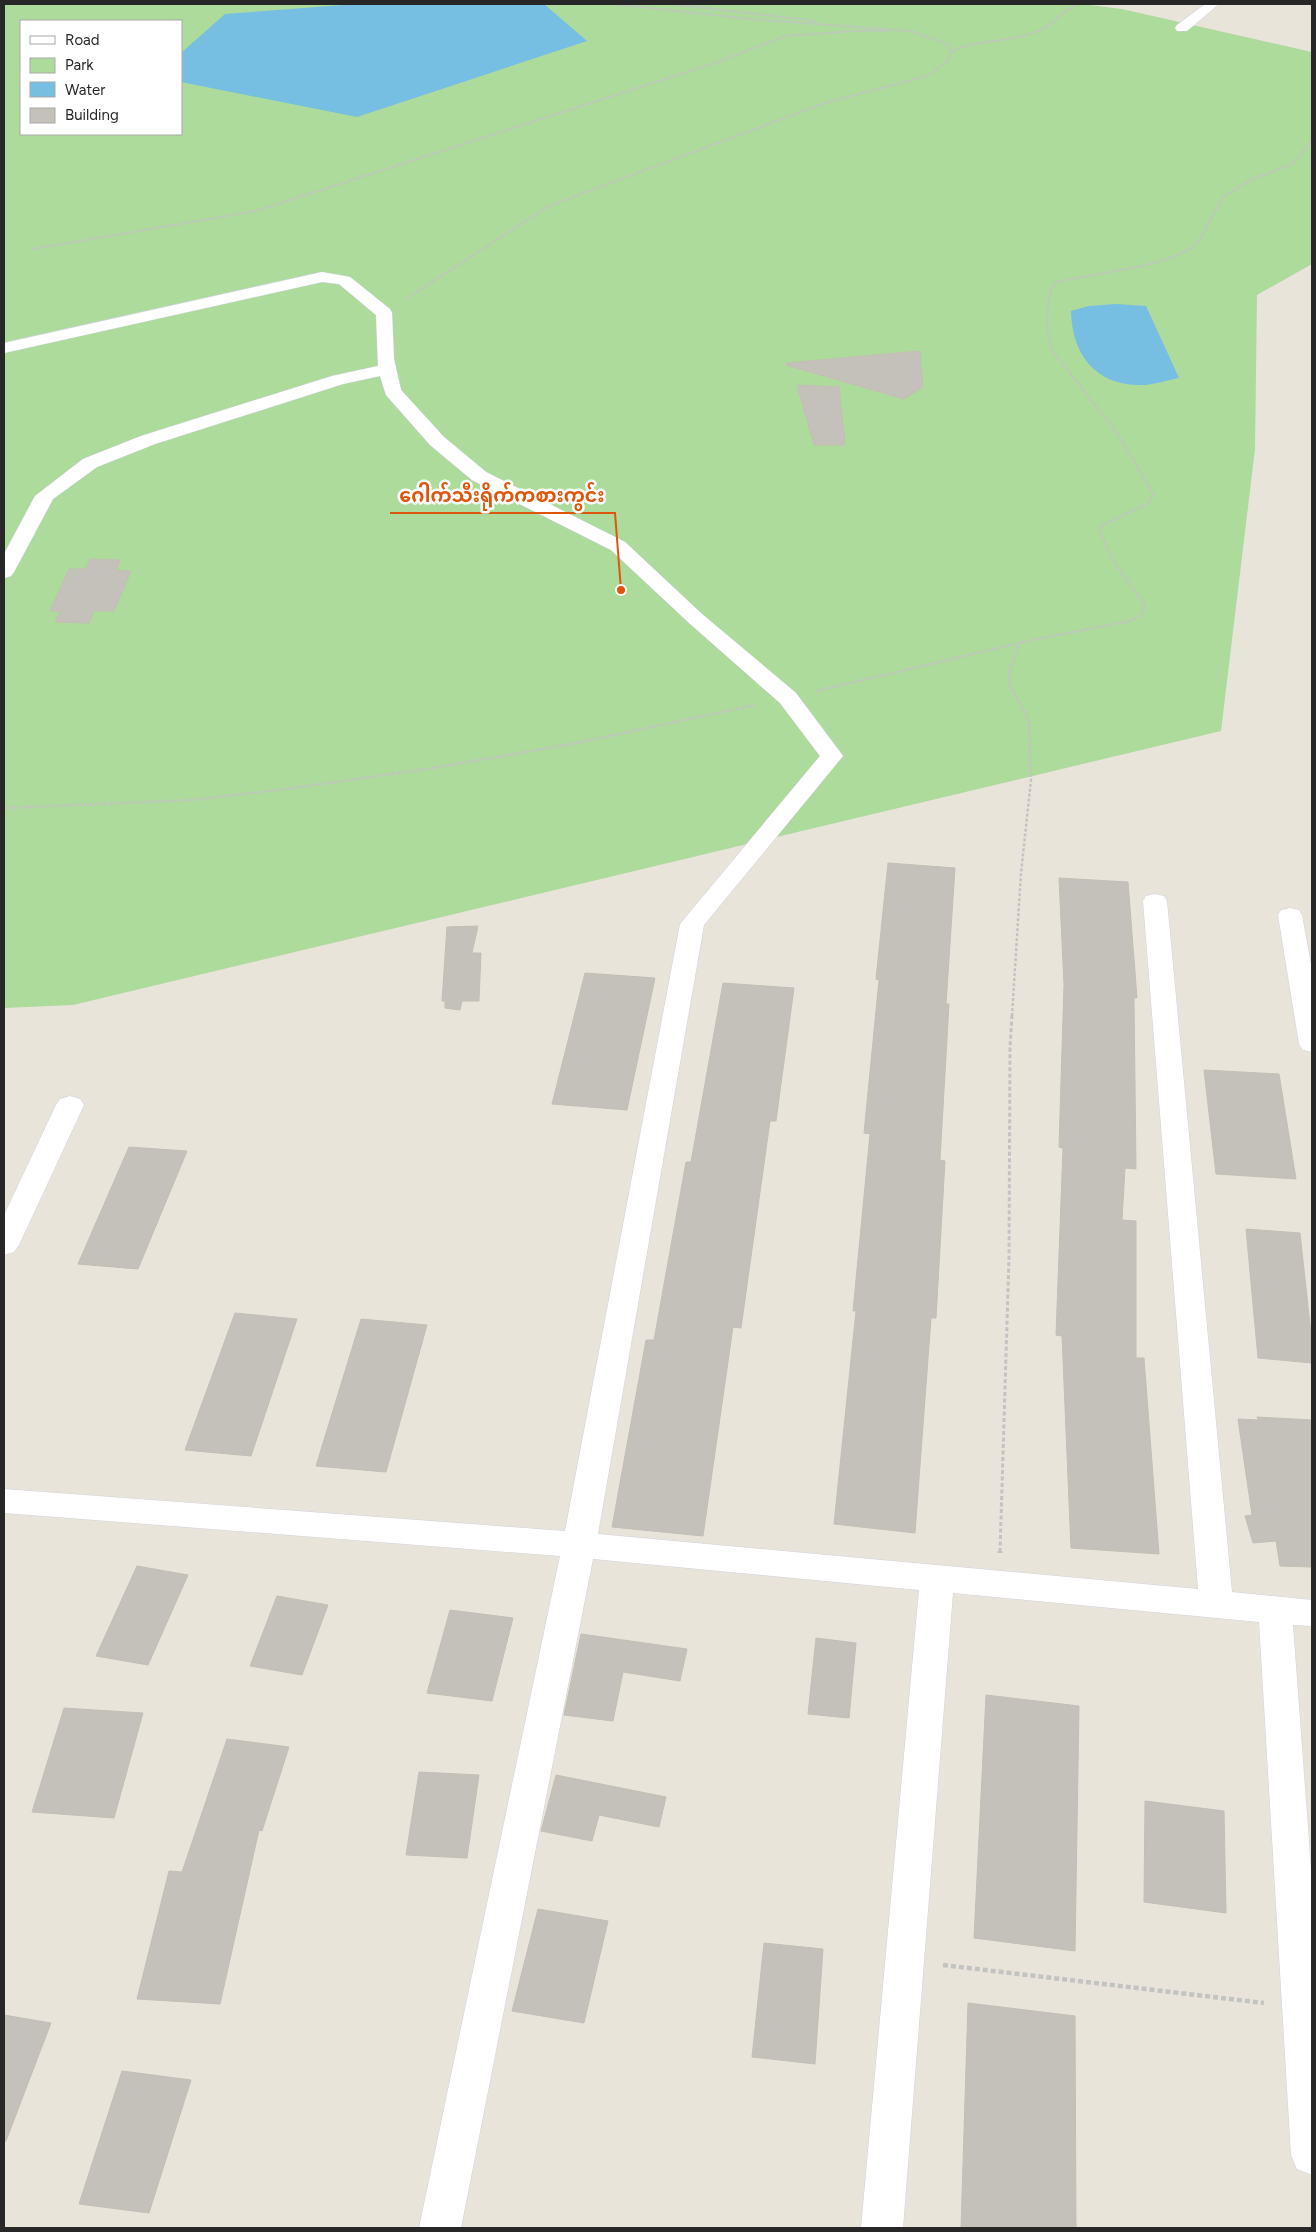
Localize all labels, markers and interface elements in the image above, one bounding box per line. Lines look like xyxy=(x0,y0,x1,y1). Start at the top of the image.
legend xyxy=(20,20,182,135)
text: Road xyxy=(65,31,100,49)
text: Park xyxy=(65,56,94,74)
text: Water xyxy=(65,81,105,99)
text: Building xyxy=(65,106,119,124)
callout: ဂေါက်သီးရိုက်ကစားကွင်း xyxy=(390,479,615,513)
text: ဂေါက်သီးရိုက်ကစားကွင်း xyxy=(399,482,605,511)

